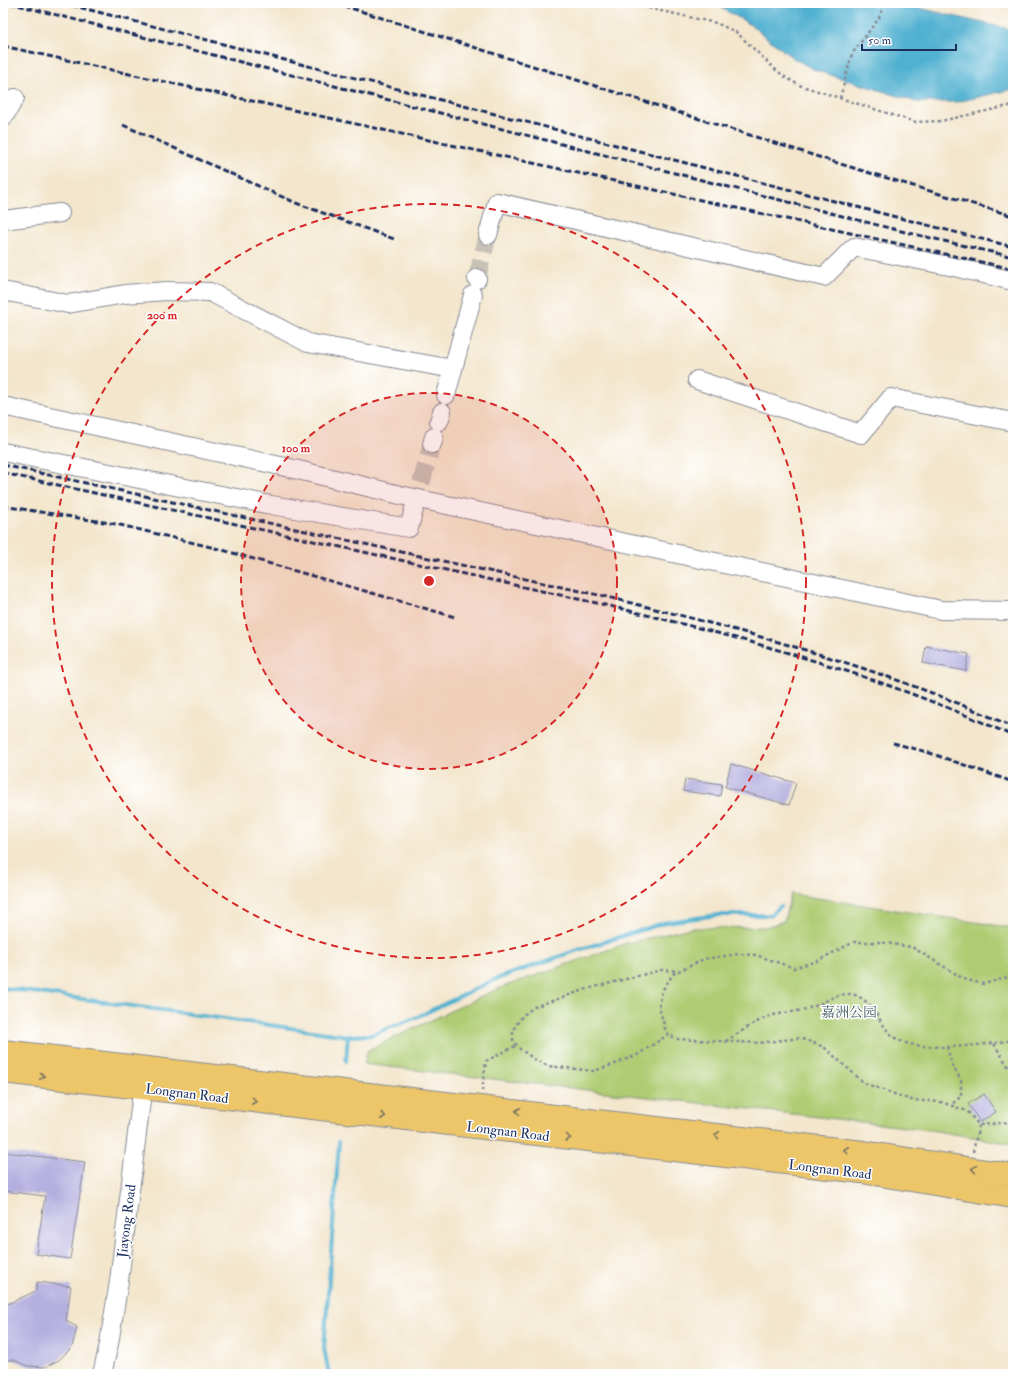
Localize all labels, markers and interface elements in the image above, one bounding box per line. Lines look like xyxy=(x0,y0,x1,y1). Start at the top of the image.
scale bar xyxy=(862,26,956,52)
text: 50 m xyxy=(868,33,892,48)
text: 200 m xyxy=(147,308,178,323)
text: 100 m xyxy=(282,441,311,456)
centre of rings xyxy=(422,574,436,588)
park label: 嘉洲公园 xyxy=(821,1004,877,1021)
one-way arrow xyxy=(39,1072,45,1081)
street label: Longnan Road xyxy=(144,1080,229,1107)
one-way arrow xyxy=(251,1096,257,1105)
one-way arrow xyxy=(515,1107,521,1116)
one-way arrow xyxy=(380,1112,386,1121)
street label: Longnan Road xyxy=(465,1118,550,1145)
one-way arrow xyxy=(714,1130,720,1139)
one-way arrow xyxy=(565,1133,571,1142)
one-way arrow xyxy=(843,1145,849,1154)
street label: Longnan Road xyxy=(787,1156,872,1183)
one-way arrow xyxy=(971,1165,978,1174)
street label: Jiayong Road xyxy=(113,1183,140,1260)

